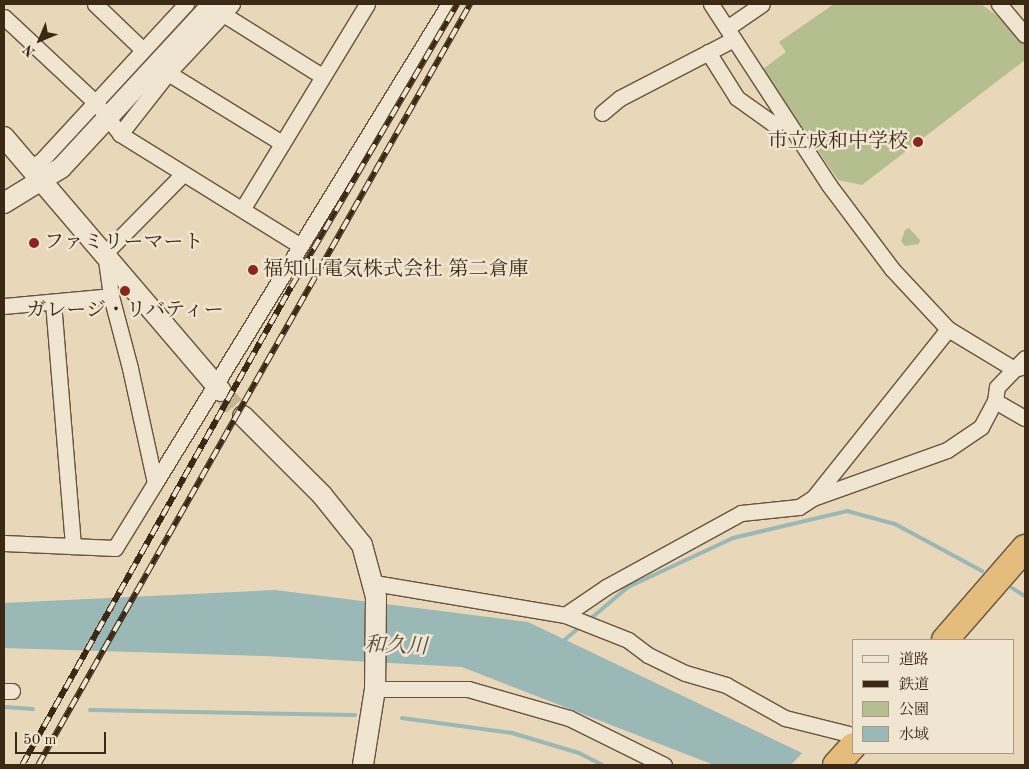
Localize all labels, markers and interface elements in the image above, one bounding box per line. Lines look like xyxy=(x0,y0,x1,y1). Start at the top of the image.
north arrow xyxy=(15,15,65,65)
text: N xyxy=(21,42,38,59)
place label: 市立成和中学校 xyxy=(768,130,908,154)
marker: 市立成和中学校 xyxy=(912,136,924,148)
place label: ファミリーマート xyxy=(44,231,204,255)
marker: ファミリーマート xyxy=(28,237,40,249)
place label: 福知山電気株式会社 第二倉庫 xyxy=(263,258,529,282)
marker: 福知山電気株式会社 第二倉庫 xyxy=(247,264,259,276)
marker: ガレージ・リバティー xyxy=(119,285,131,297)
place label: ガレージ・リバティー xyxy=(25,299,225,323)
water label: 和久川 xyxy=(364,633,428,661)
legend xyxy=(852,639,1014,754)
text: 道路 xyxy=(899,653,929,668)
text: 鉄道 xyxy=(899,678,929,693)
text: 公園 xyxy=(899,703,929,718)
scale bar xyxy=(18,722,109,754)
text: 水域 xyxy=(899,728,929,743)
text: 50 m xyxy=(23,733,57,748)

